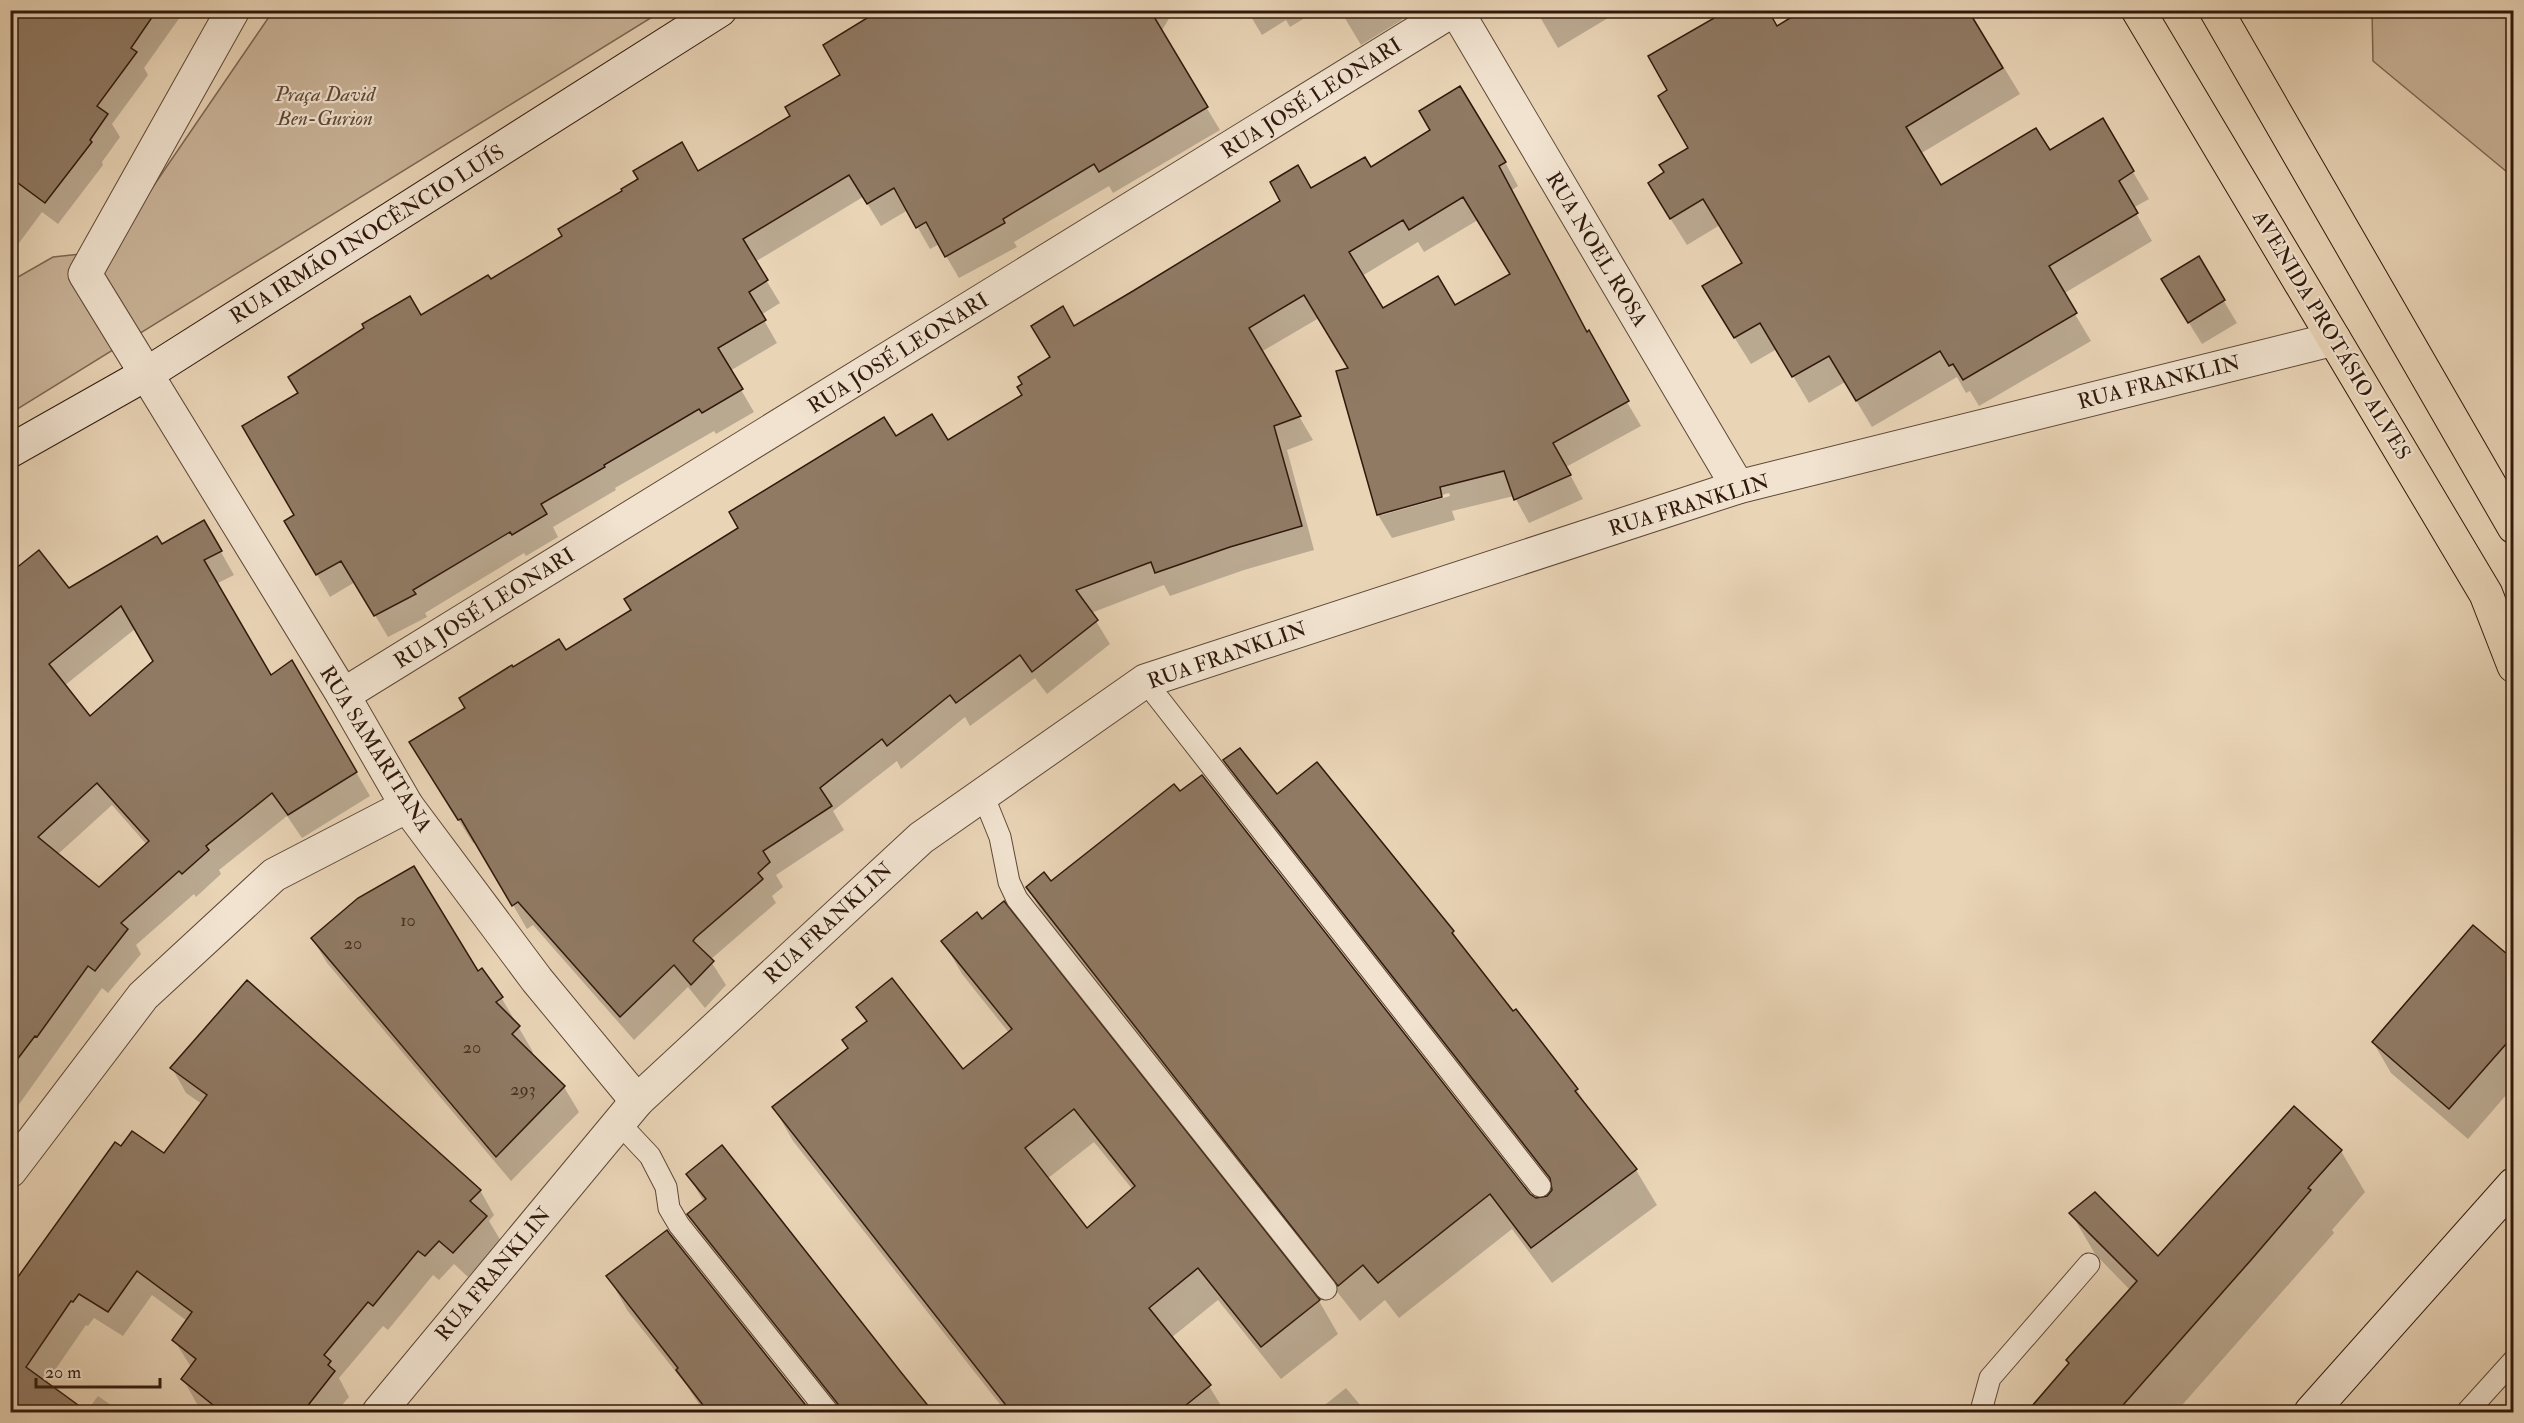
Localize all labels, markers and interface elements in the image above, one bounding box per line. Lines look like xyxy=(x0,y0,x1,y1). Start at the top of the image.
street label: RUA JOSÉ LEONARI xyxy=(1216,32,1407,165)
park label: Praça David Ben-Gurion xyxy=(274,81,376,132)
street label: RUA IRMÃO INOCÊNCIO LUÍS xyxy=(225,139,510,330)
street label: RUA NOEL ROSA xyxy=(1540,167,1653,332)
street label: AVENIDA PROTÁSIO ALVES xyxy=(2246,205,2417,465)
street label: RUA JOSÉ LEONARI xyxy=(803,287,994,420)
street label: RUA FRANKLIN xyxy=(2075,349,2243,416)
street label: RUA FRANKLIN xyxy=(1605,468,1773,543)
street label: RUA JOSÉ LEONARI xyxy=(389,542,580,675)
street label: RUA FRANKLIN xyxy=(1144,616,1311,695)
street label: RUA SAMARITANA xyxy=(313,661,438,838)
street label: RUA FRANKLIN xyxy=(758,856,899,990)
house number: 10 xyxy=(400,909,416,932)
house number: 20 xyxy=(344,932,362,955)
house number: 20 xyxy=(463,1036,481,1059)
house number: 293 xyxy=(510,1078,536,1101)
street label: RUA FRANKLIN xyxy=(429,1202,557,1347)
scale bar xyxy=(36,1351,160,1389)
text: 20 m xyxy=(45,1361,81,1384)

